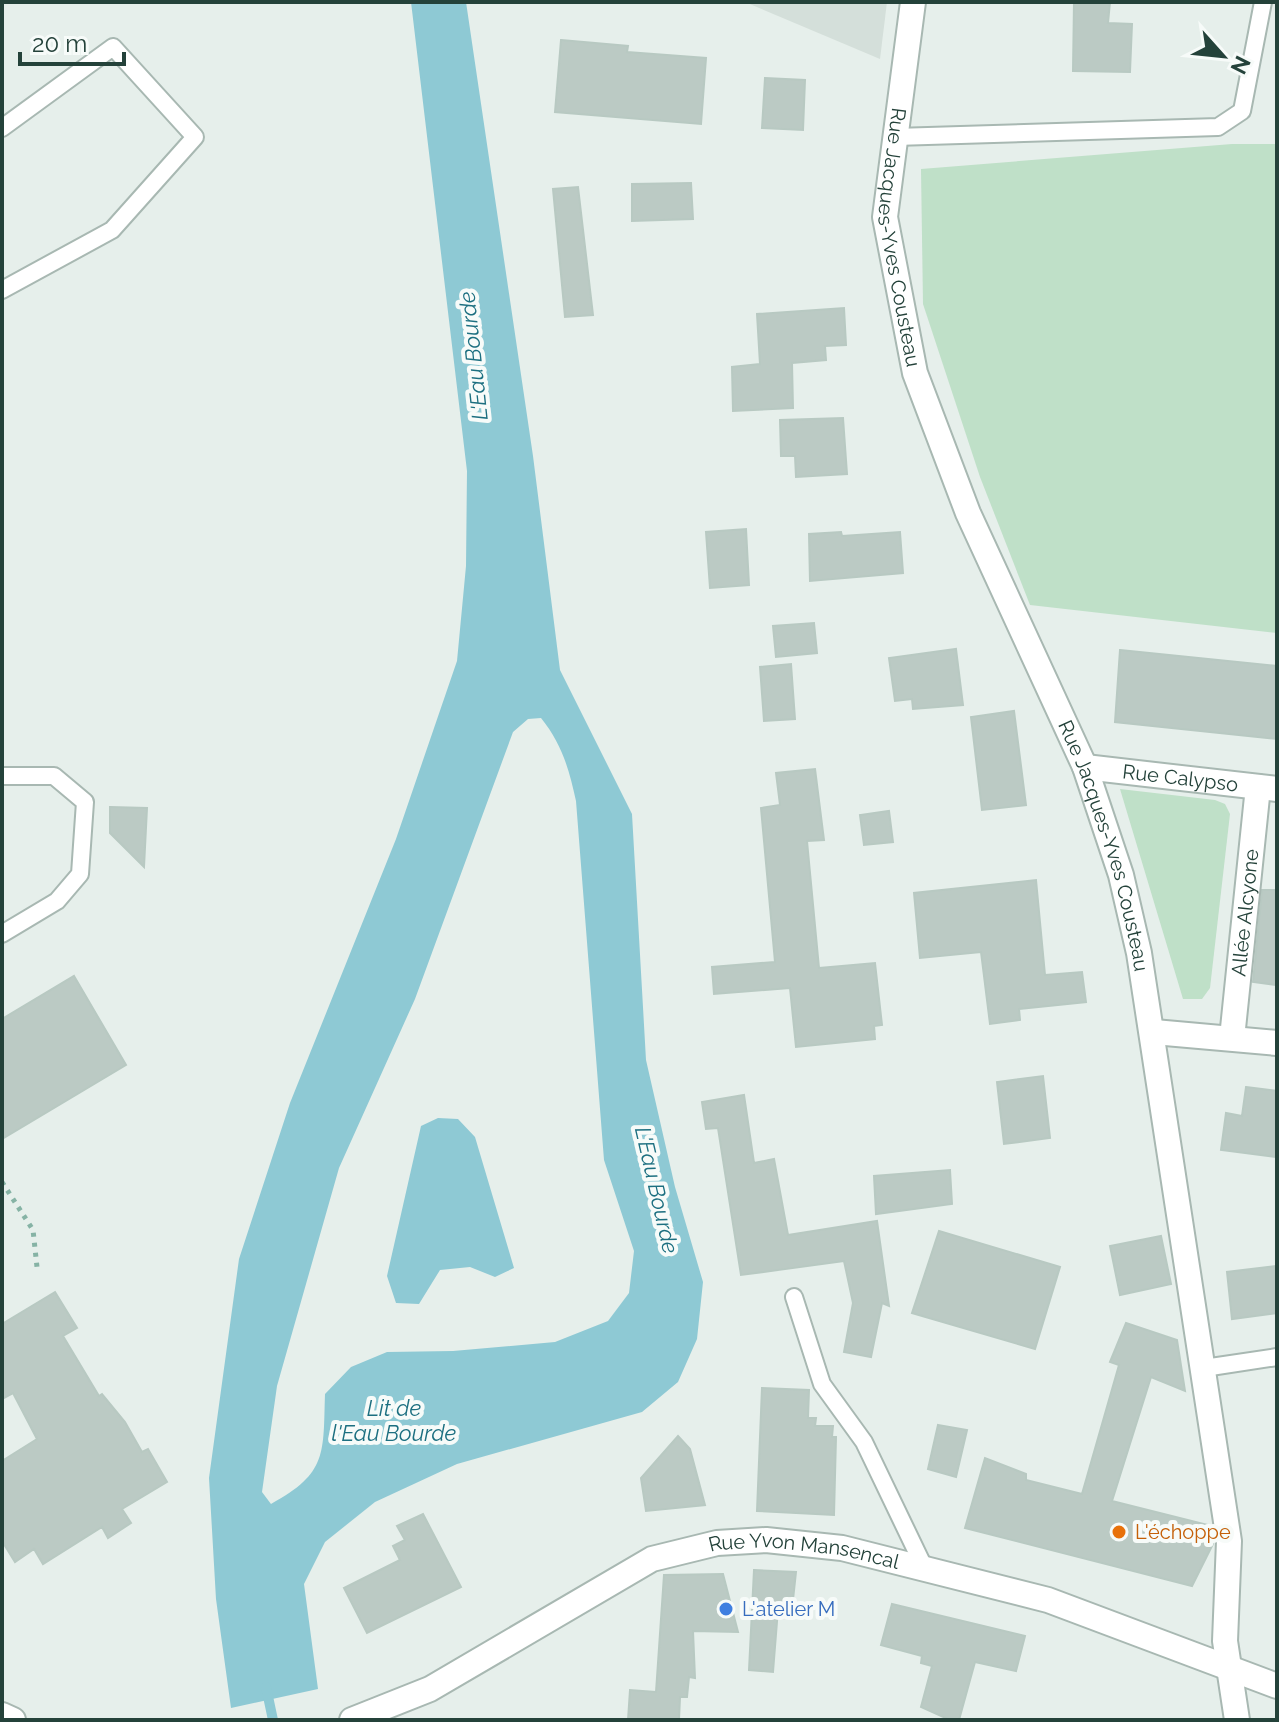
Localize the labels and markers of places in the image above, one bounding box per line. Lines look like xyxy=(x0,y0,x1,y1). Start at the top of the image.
place label: L'échoppe xyxy=(1135,1520,1231,1544)
marker: L'échoppe xyxy=(1110,1523,1128,1541)
place label: L'atelier M xyxy=(742,1597,835,1621)
marker: L'atelier M xyxy=(717,1600,735,1618)

